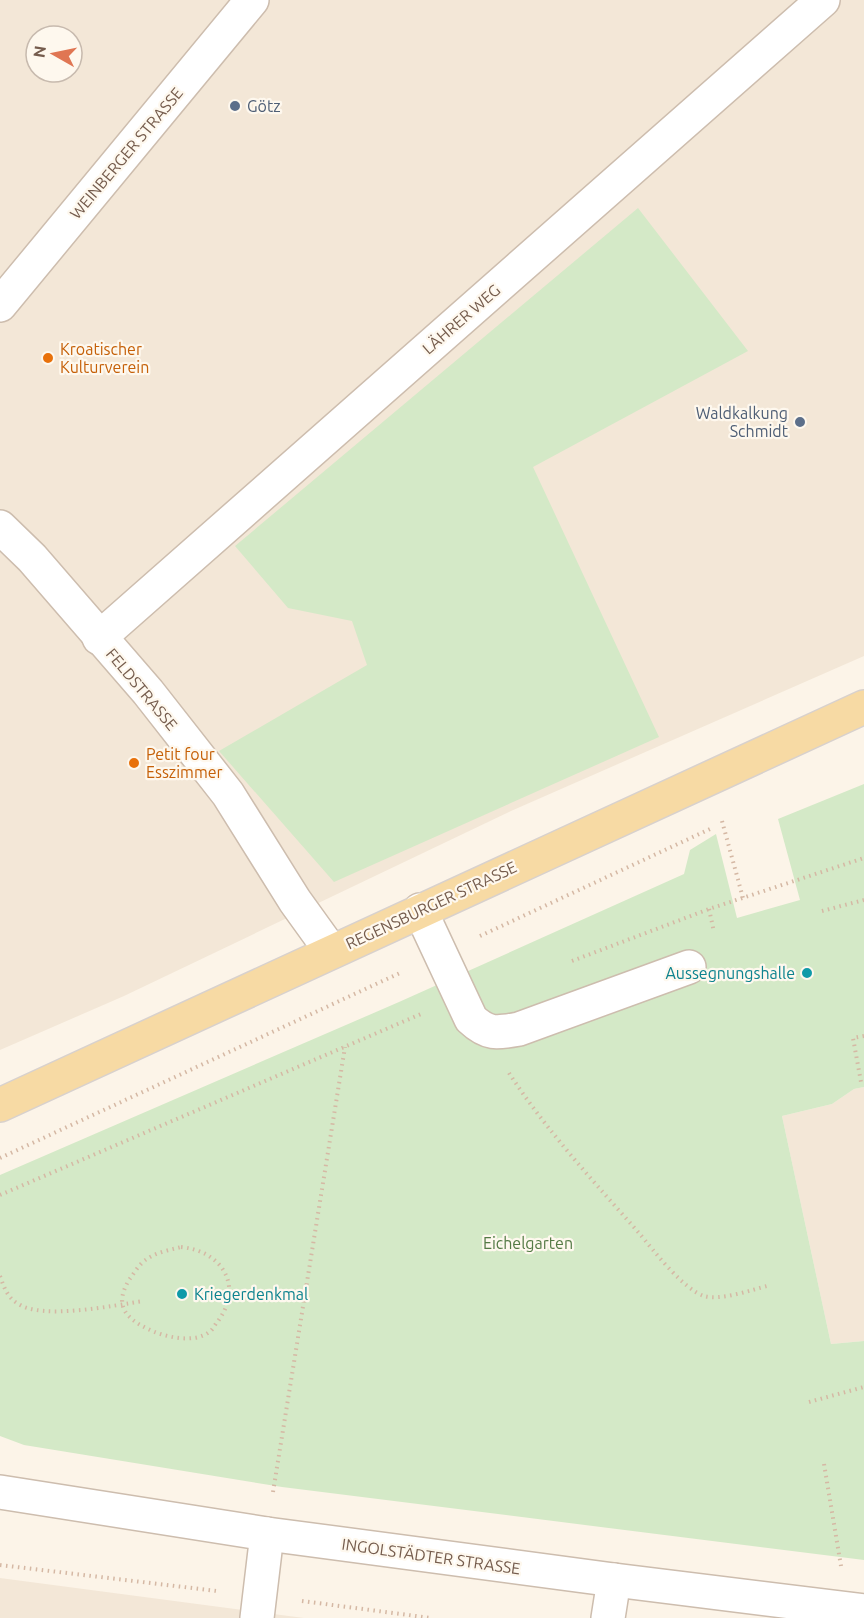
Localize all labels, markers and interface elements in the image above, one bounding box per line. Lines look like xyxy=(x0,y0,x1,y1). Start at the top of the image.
north arrow xyxy=(24,24,84,84)
text: N xyxy=(29,44,49,59)
street label: WEINBERGER STRASSE xyxy=(66,84,186,222)
place label: Götz xyxy=(247,97,281,115)
marker: Götz xyxy=(228,99,242,113)
street label: LÄHRER WEG xyxy=(419,280,503,358)
place label: Kroatischer Kulturverein xyxy=(60,340,149,376)
marker: Kroatischer Kulturverein xyxy=(41,351,55,365)
place label: Waldkalkung Schmidt xyxy=(696,404,789,440)
marker: Waldkalkung Schmidt xyxy=(793,415,807,429)
street label: FELDSTRASSE xyxy=(103,645,181,733)
place label: Petit four Esszimmer xyxy=(146,745,223,781)
marker: Petit four Esszimmer xyxy=(127,756,141,770)
street label: REGENSBURGER STRASSE xyxy=(343,857,519,953)
place label: Aussegnungshalle xyxy=(665,964,795,982)
marker: Aussegnungshalle xyxy=(800,966,814,980)
park label: Eichelgarten xyxy=(483,1234,573,1252)
place label: Kriegerdenkmal xyxy=(194,1285,308,1303)
marker: Kriegerdenkmal xyxy=(175,1287,189,1301)
street label: INGOLSTÄDTER STRASSE xyxy=(340,1535,522,1577)

